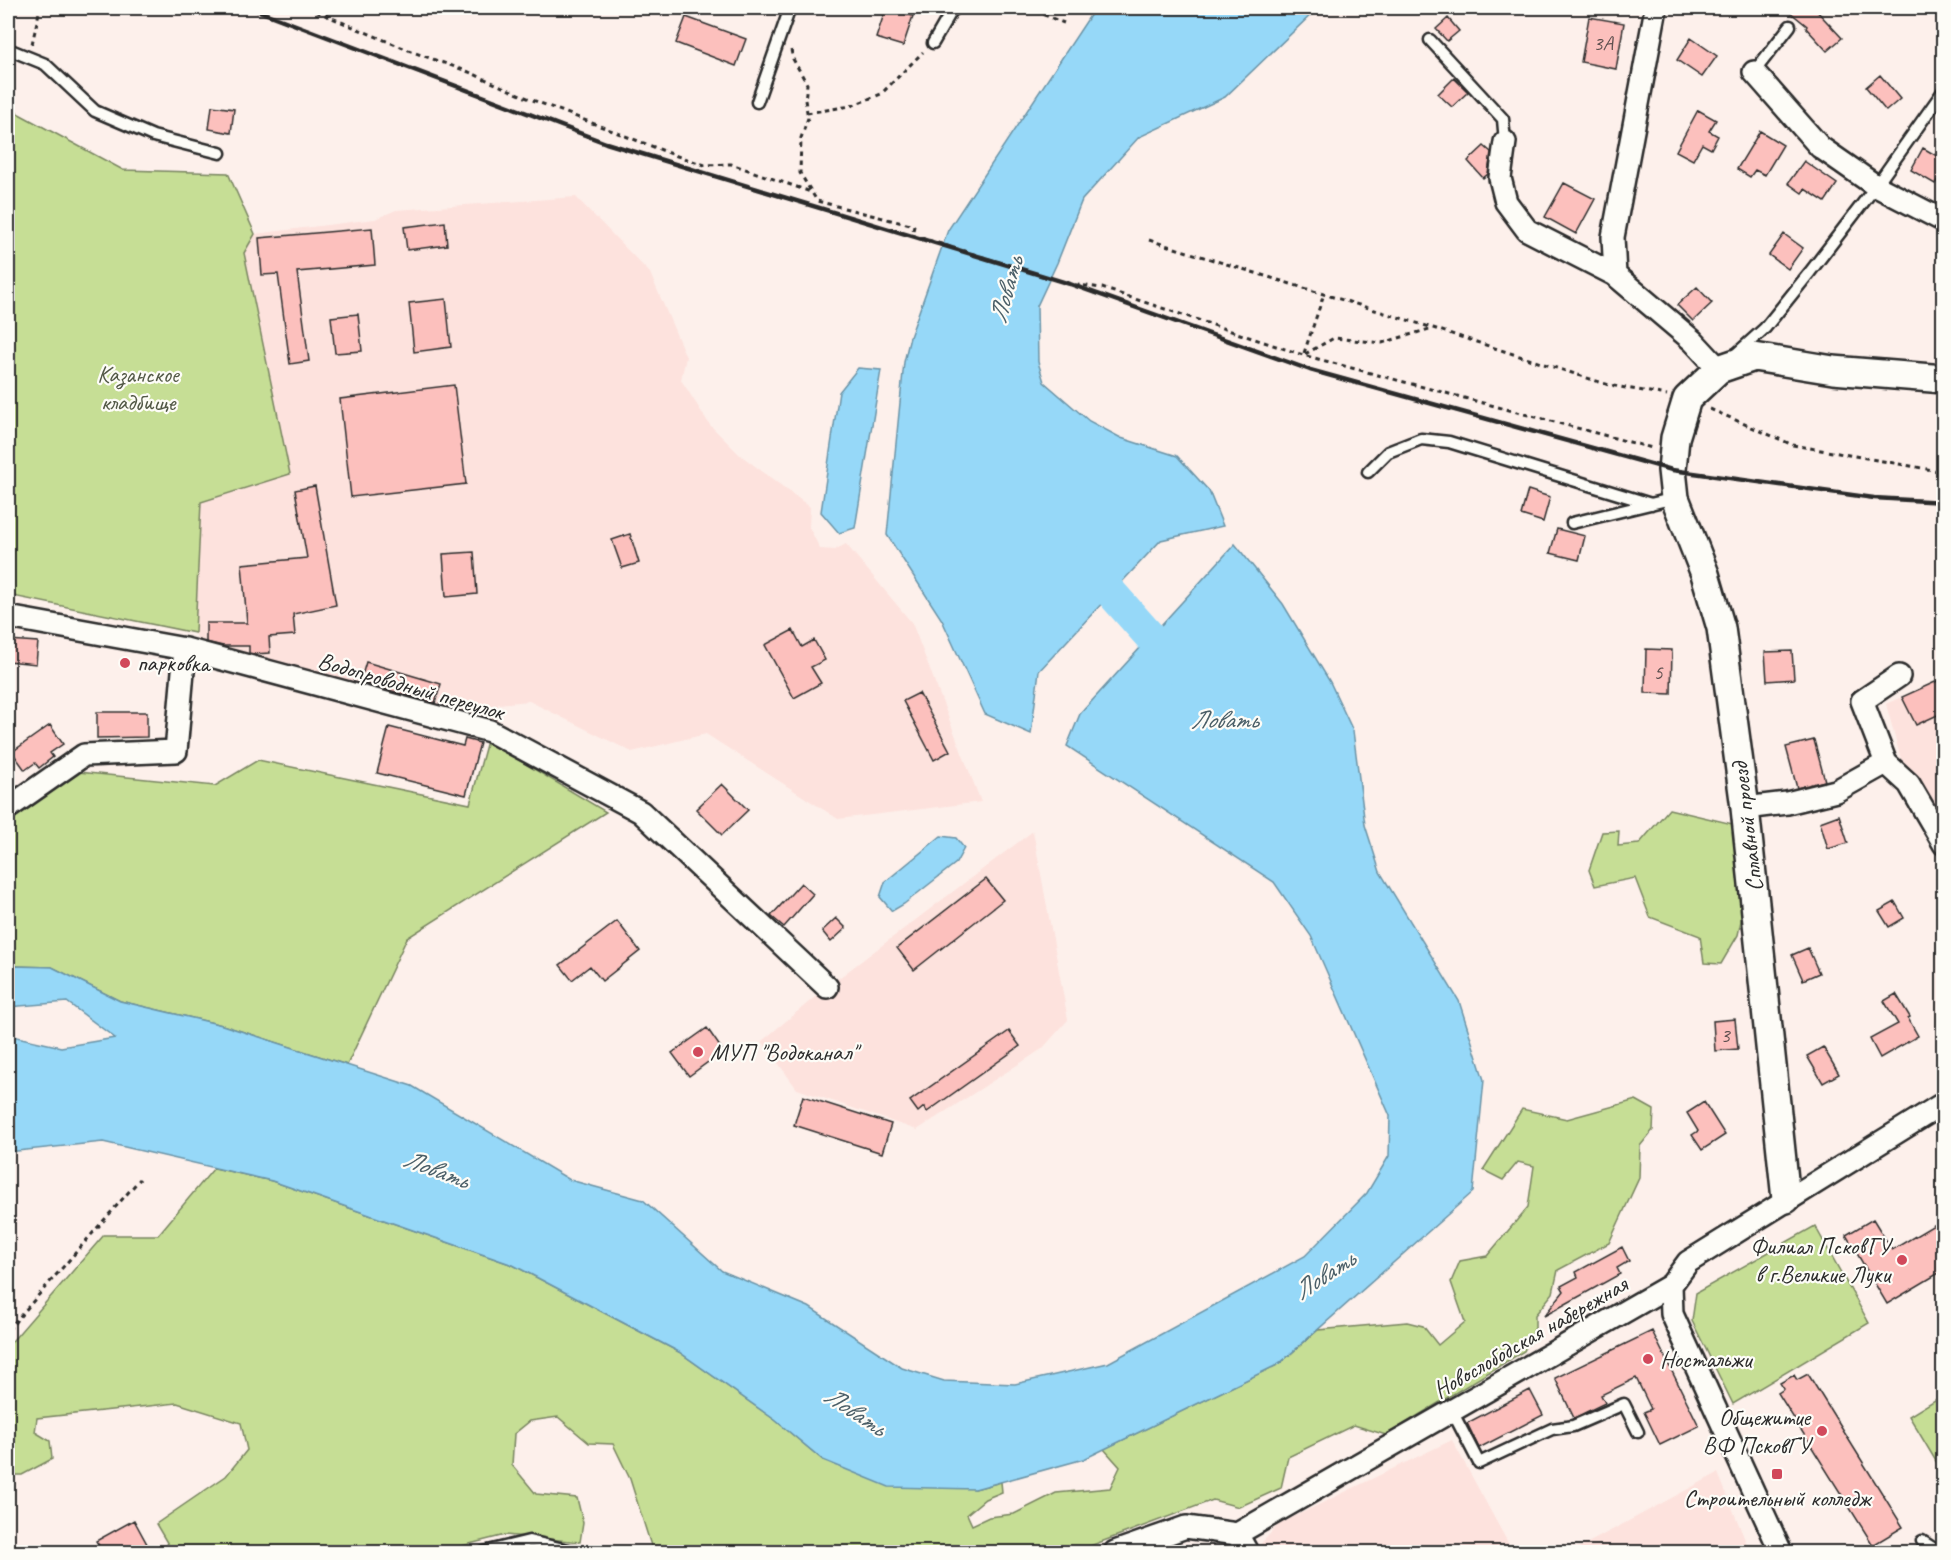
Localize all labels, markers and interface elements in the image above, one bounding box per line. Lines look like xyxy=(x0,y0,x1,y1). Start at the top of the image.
house number: 3А xyxy=(1593,30,1614,56)
water label: Ловать xyxy=(981,250,1032,327)
park label: Казанское кладбище xyxy=(97,359,181,417)
street label: Водопроводный переулок xyxy=(315,645,510,727)
place label: парковка xyxy=(137,648,211,678)
marker: парковка xyxy=(118,656,132,670)
house number: 5 xyxy=(1653,659,1664,685)
water label: Ловать xyxy=(1190,703,1261,736)
street label: Сплавной проезд xyxy=(1724,758,1770,893)
house number: 3 xyxy=(1720,1022,1731,1048)
place label: МУП "Водоканал" xyxy=(710,1037,862,1067)
marker: МУП "Водоканал" xyxy=(691,1045,705,1059)
water label: Ловать xyxy=(399,1142,476,1198)
place label: Филиал ПсковГУ в г.Великие Луки xyxy=(1750,1231,1894,1289)
water label: Ловать xyxy=(1287,1241,1364,1307)
marker: Филиал ПсковГУ в г.Великие Луки xyxy=(1895,1253,1909,1267)
street label: Новослободская набережная xyxy=(1428,1268,1634,1405)
place label: Ностальжи xyxy=(1660,1344,1754,1374)
marker: Ностальжи xyxy=(1641,1352,1655,1366)
water label: Ловать xyxy=(818,1379,895,1445)
place label: Общежитие ВФ ПсковГУ xyxy=(1703,1402,1814,1460)
marker: Общежитие ВФ ПсковГУ xyxy=(1815,1424,1829,1438)
marker: Строительный колледж xyxy=(1770,1467,1784,1481)
place label: Строительный колледж xyxy=(1684,1483,1873,1513)

